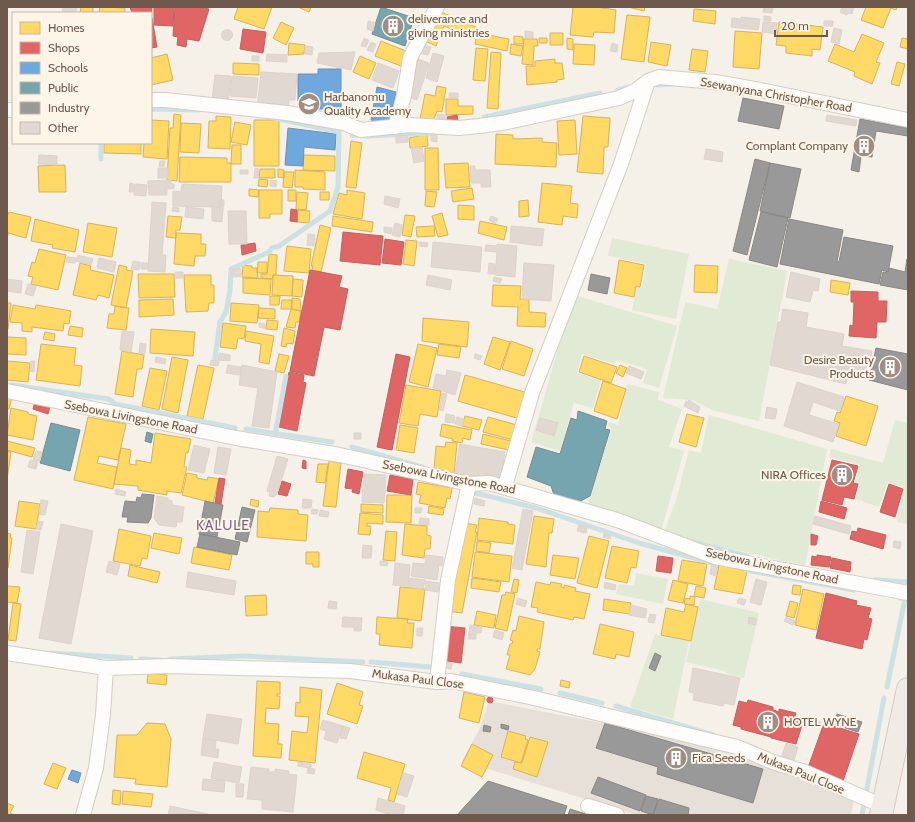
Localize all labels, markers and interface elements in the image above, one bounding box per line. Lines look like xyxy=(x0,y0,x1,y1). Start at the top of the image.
place label: deliverance and giving ministries xyxy=(408,11,489,40)
legend xyxy=(12,12,152,144)
scale bar xyxy=(775,12,827,38)
building icon: deliverance and giving ministries xyxy=(380,13,406,39)
text: 20 m xyxy=(781,18,809,33)
text: Homes xyxy=(48,20,85,35)
text: Shops xyxy=(48,40,80,55)
text: Schools xyxy=(48,60,88,75)
street label: Ssewanyana Christopher Road xyxy=(699,74,853,115)
text: Public xyxy=(48,80,79,95)
place label: Harbanomu Quality Academy xyxy=(324,89,411,118)
school or university icon: Harbanomu Quality Academy xyxy=(296,91,322,117)
text: Industry xyxy=(48,100,89,115)
text: Other xyxy=(48,120,78,135)
building icon: Complant Company xyxy=(851,133,877,159)
place label: Complant Company xyxy=(746,138,848,153)
place label: Desire Beauty Products xyxy=(804,352,874,381)
building icon: Desire Beauty Products xyxy=(877,354,903,380)
street label: Ssebowa Livingstone Road xyxy=(63,396,199,437)
street label: Ssebowa Livingstone Road xyxy=(381,456,517,497)
building icon: NIRA Offices xyxy=(829,462,855,488)
place label: NIRA Offices xyxy=(761,467,826,482)
district label: KALULE xyxy=(196,516,250,534)
street label: Ssebowa Livingstone Road xyxy=(704,544,840,587)
street label: Mukasa Paul Close xyxy=(371,665,465,692)
building icon: HOTEL WYNE xyxy=(755,709,781,735)
place label: HOTEL WYNE xyxy=(784,714,857,729)
building icon: Fica Seeds xyxy=(663,745,689,771)
street label: Mukasa Paul Close xyxy=(755,748,847,797)
place label: Fica Seeds xyxy=(692,750,746,765)

